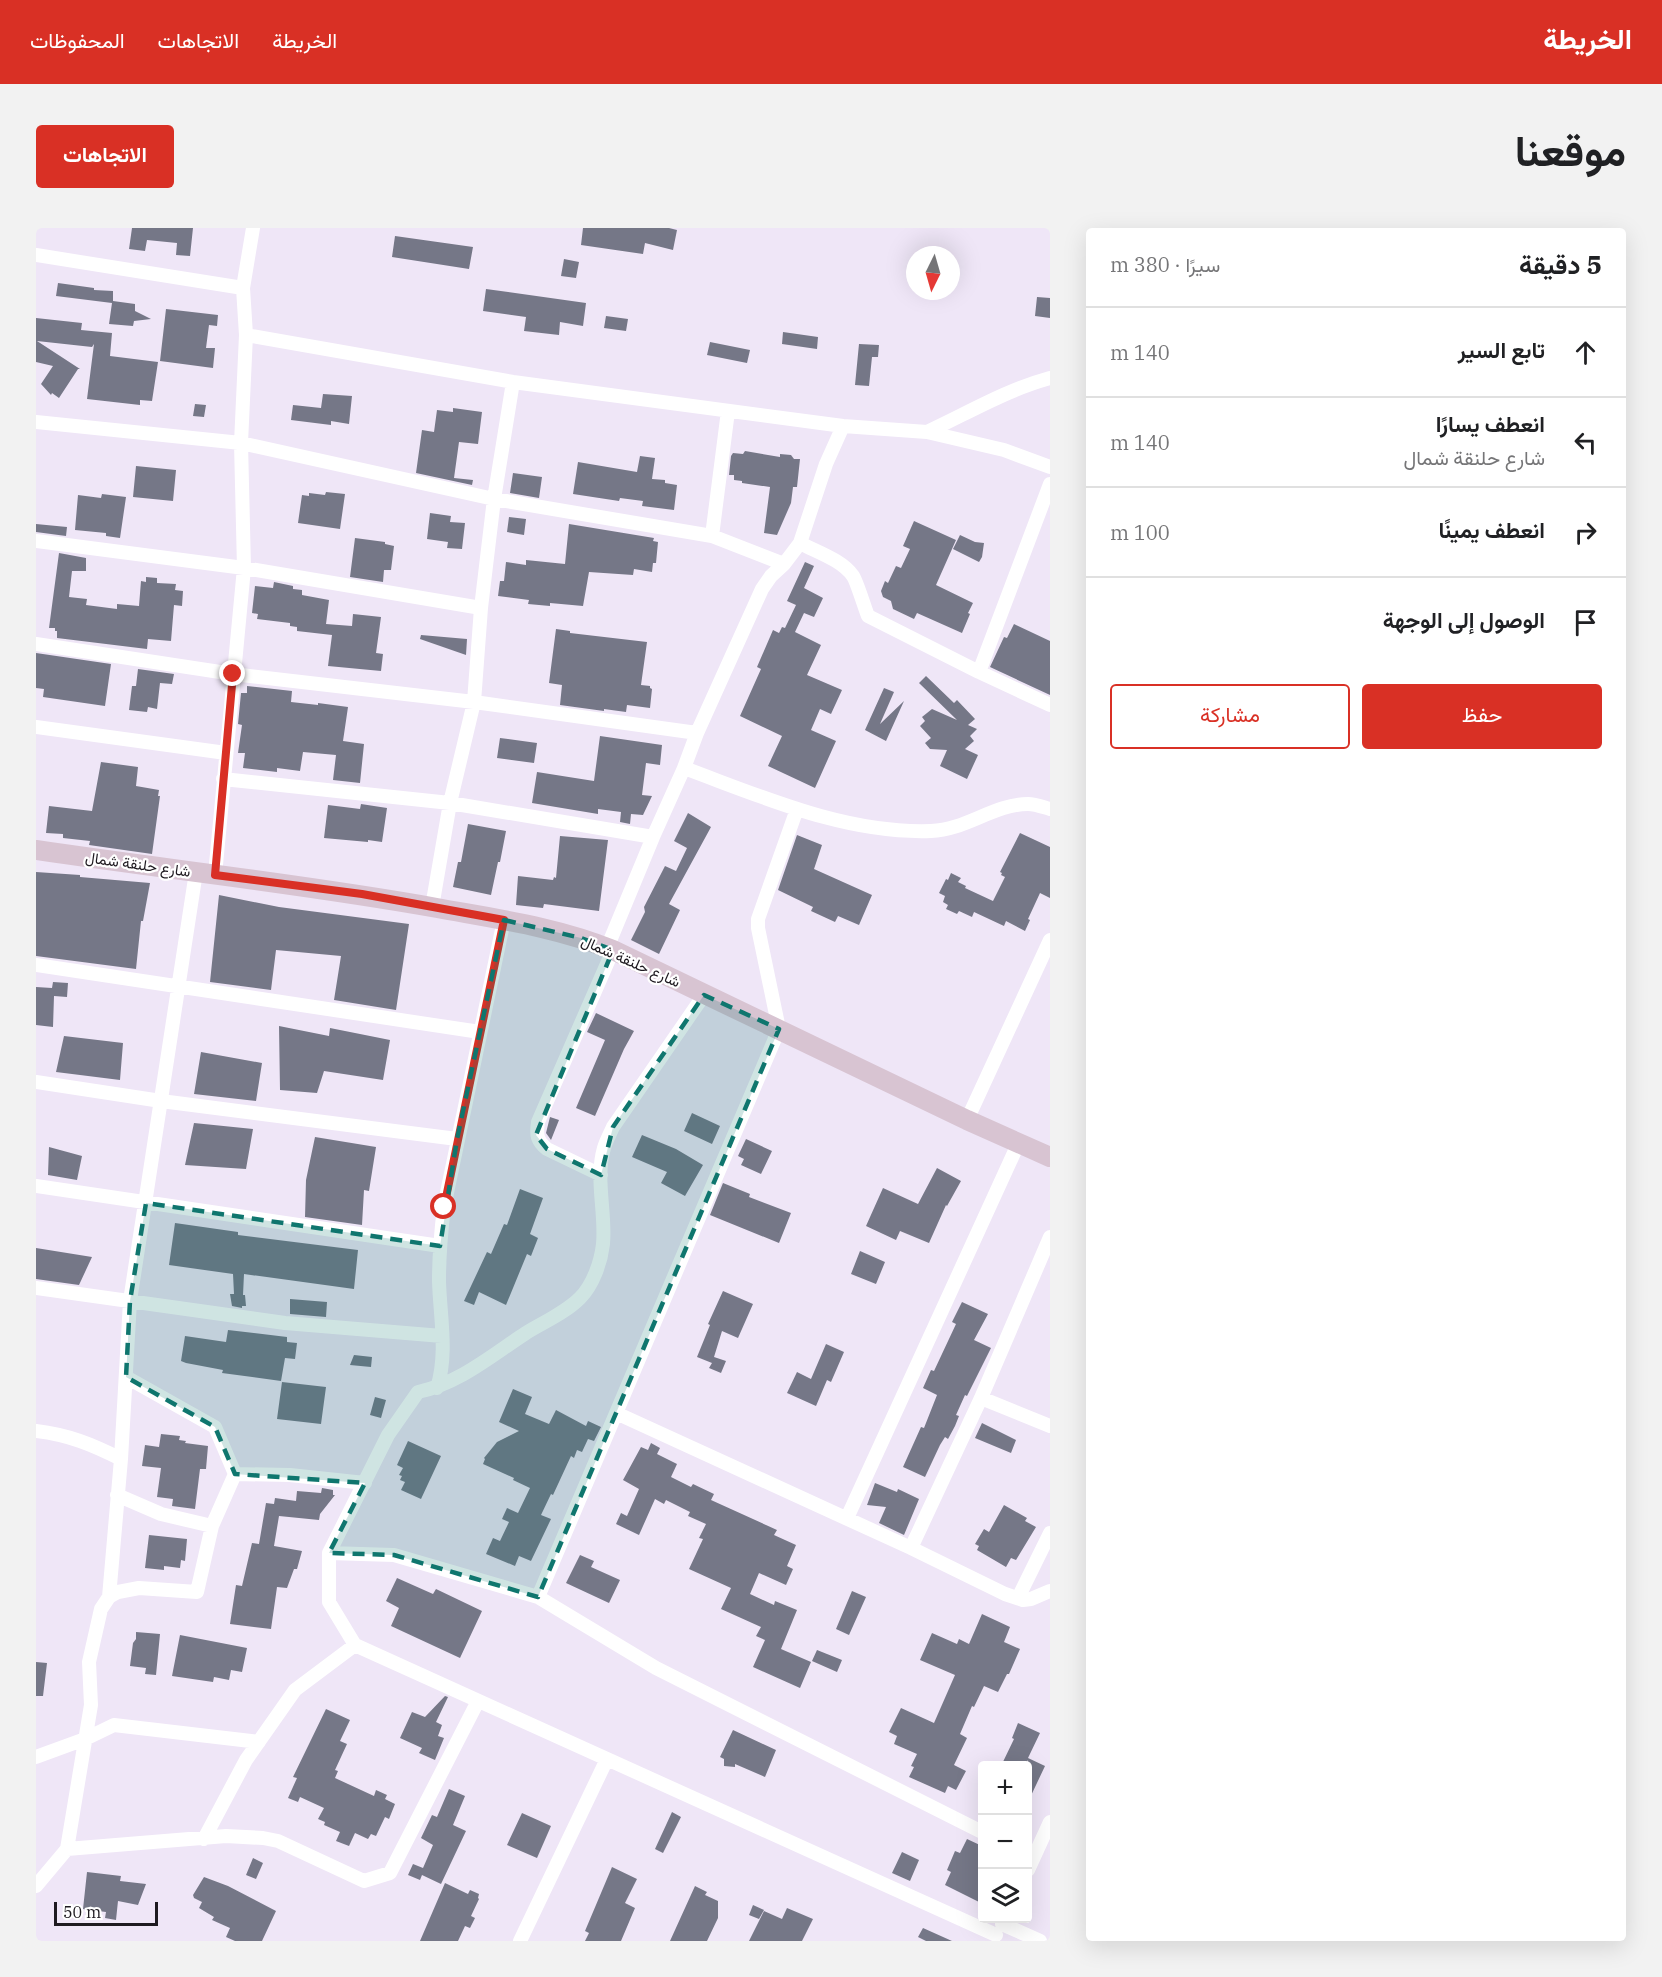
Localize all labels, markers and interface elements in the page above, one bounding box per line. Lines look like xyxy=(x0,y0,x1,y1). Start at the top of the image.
text: الخريطة xyxy=(1543,20,1632,57)
text: المحفوظات xyxy=(30,26,125,54)
text: الاتجاهات xyxy=(158,26,239,54)
text: الخريطة xyxy=(272,26,337,54)
text: موقعنا xyxy=(1515,123,1626,178)
button: الاتجاهات xyxy=(36,125,174,188)
north arrow xyxy=(906,246,960,300)
text: 5 دقيقة xyxy=(1519,247,1602,281)
text: سيرًا · 380 m xyxy=(1110,251,1220,278)
text: تابع السير xyxy=(1458,335,1545,364)
icon: ahead xyxy=(1569,336,1602,369)
text: 140 m xyxy=(1110,339,1170,366)
text: انعطف يسارًا xyxy=(1436,409,1545,438)
icon: left xyxy=(1569,426,1602,459)
text: 140 m xyxy=(1110,429,1170,456)
text: شارع حلنقة شمال xyxy=(1403,444,1545,471)
text: انعطف يمينًا xyxy=(1439,515,1545,544)
icon: right xyxy=(1569,516,1602,549)
text: 100 m xyxy=(1110,519,1170,546)
text: الوصول إلى الوجهة xyxy=(1383,605,1545,634)
icon: arrive xyxy=(1569,606,1602,639)
route end xyxy=(219,660,245,686)
button: مشاركة xyxy=(1110,684,1350,749)
button: حفظ xyxy=(1362,684,1602,749)
street label: شارع حلنقة شمال xyxy=(84,847,192,883)
street label: شارع حلنقة شمال xyxy=(578,931,684,993)
route start xyxy=(430,1193,456,1219)
map controls xyxy=(978,1761,1032,1923)
button: + xyxy=(978,1761,1032,1815)
button: − xyxy=(978,1815,1032,1869)
button: layers xyxy=(978,1869,1032,1923)
scale bar xyxy=(54,1899,158,1926)
text: 50 m xyxy=(63,1902,101,1922)

